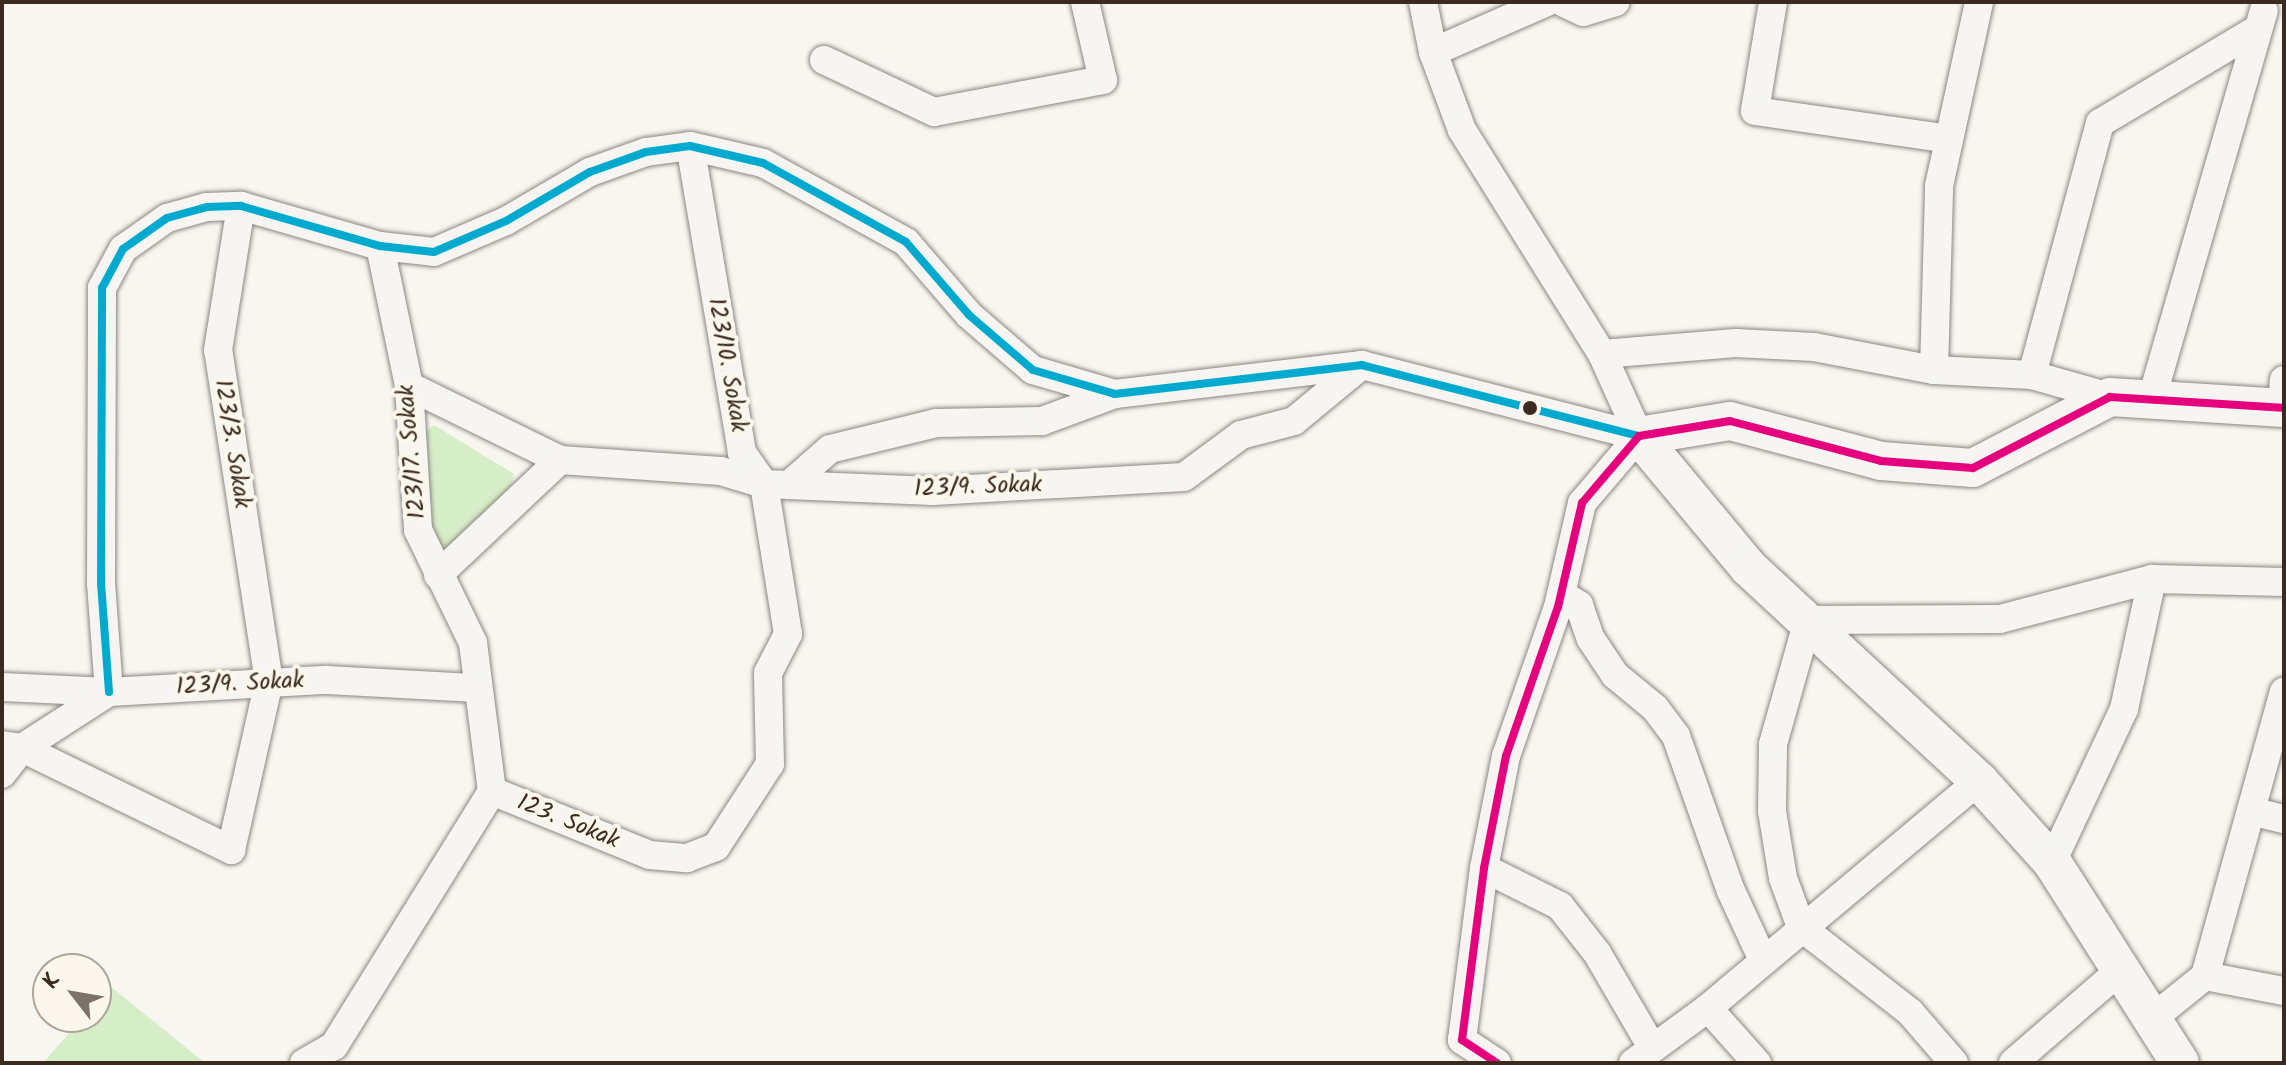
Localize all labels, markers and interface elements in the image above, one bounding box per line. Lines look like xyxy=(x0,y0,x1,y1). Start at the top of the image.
street label: 123/10. Sokak xyxy=(701,296,753,434)
street label: 123/3. Sokak xyxy=(208,378,256,510)
street label: 123/17. Sokak xyxy=(392,384,432,520)
unlabelled marker xyxy=(1522,400,1538,416)
street label: 123/9. Sokak xyxy=(913,470,1043,504)
street label: 123/9. Sokak xyxy=(175,666,305,702)
street label: 123. Sokak xyxy=(513,788,623,856)
north arrow xyxy=(32,953,112,1033)
text: K xyxy=(34,967,71,996)

